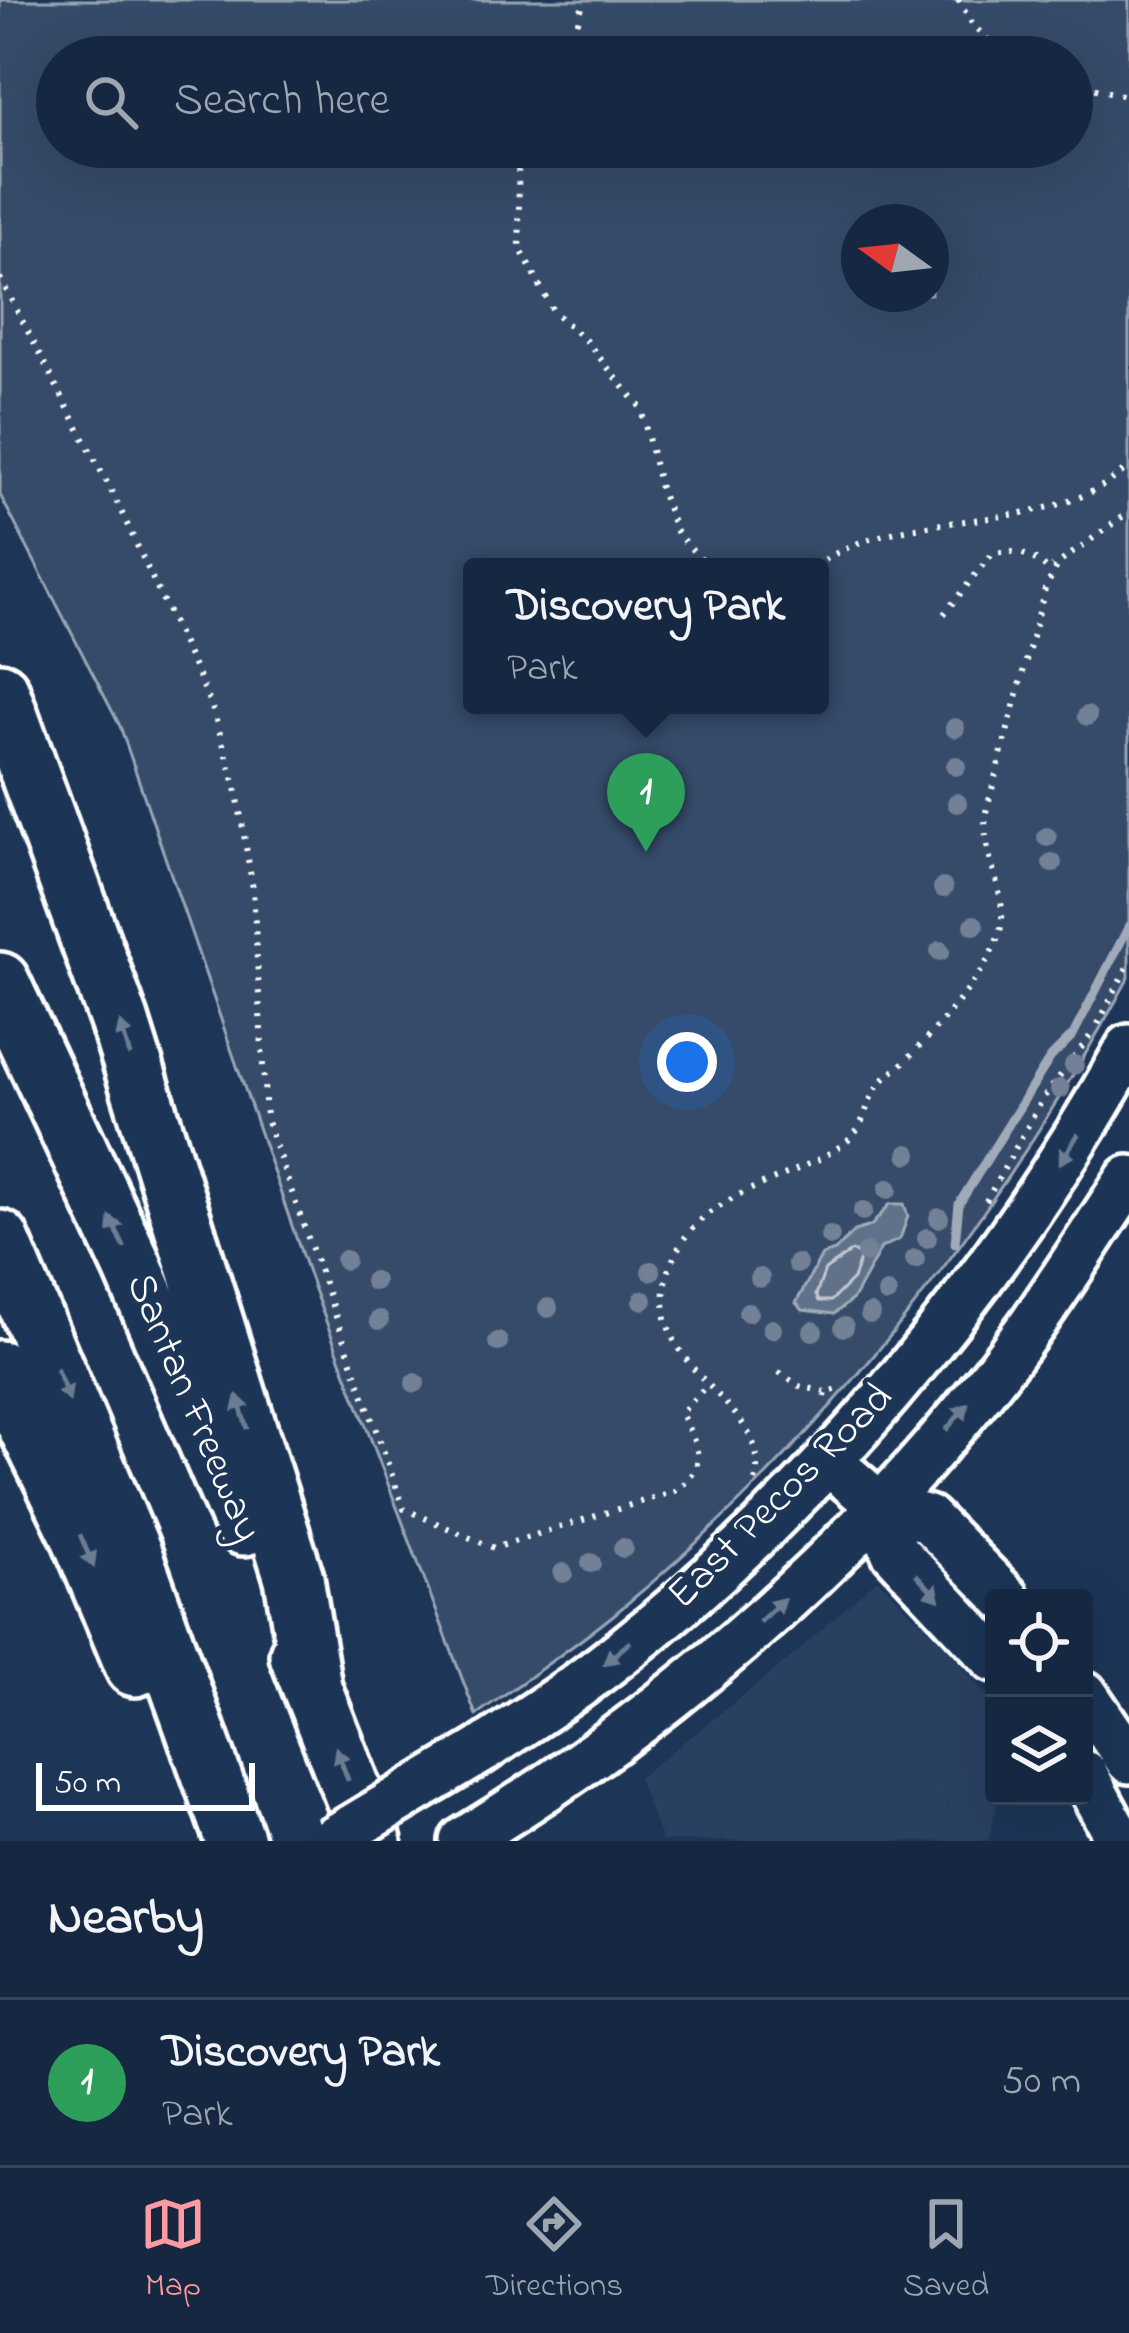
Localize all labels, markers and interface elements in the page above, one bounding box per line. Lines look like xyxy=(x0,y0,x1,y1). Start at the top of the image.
search box xyxy=(36,36,1093,168)
icon: search xyxy=(78,69,144,135)
text: Search here xyxy=(174,69,390,135)
north arrow xyxy=(841,204,949,312)
popup xyxy=(463,558,829,714)
text: Discovery Park xyxy=(507,575,785,641)
text: Park xyxy=(507,641,578,698)
pin: 1 xyxy=(607,753,685,852)
one-way arrow xyxy=(115,1021,134,1057)
your location xyxy=(657,1032,717,1092)
one-way arrow xyxy=(1059,1132,1081,1165)
one-way arrow xyxy=(107,1215,127,1250)
street label: Santan Freeway xyxy=(109,1264,277,1552)
one-way arrow xyxy=(54,1368,73,1404)
street label: East Pecos Road xyxy=(654,1370,908,1624)
one-way arrow xyxy=(231,1393,250,1430)
one-way arrow xyxy=(943,1402,969,1432)
one-way arrow xyxy=(78,1534,97,1570)
one-way arrow xyxy=(913,1572,941,1601)
map controls xyxy=(985,1589,1093,1805)
button: locate xyxy=(985,1589,1093,1697)
one-way arrow xyxy=(757,1596,786,1624)
one-way arrow xyxy=(602,1640,632,1666)
button: layers xyxy=(985,1697,1093,1805)
one-way arrow xyxy=(332,1746,351,1782)
scale bar xyxy=(36,1757,255,1810)
text: 50 m xyxy=(54,1760,121,1808)
text: Nearby xyxy=(48,1882,204,1957)
text: Discovery Park xyxy=(162,2021,440,2087)
text: 1 xyxy=(81,2054,93,2111)
text: 50 m xyxy=(1002,2054,1081,2111)
text: Park xyxy=(162,2087,232,2144)
tab: Map xyxy=(140,2191,206,2311)
tab: Directions xyxy=(486,2191,623,2311)
tab: Saved xyxy=(903,2191,989,2311)

